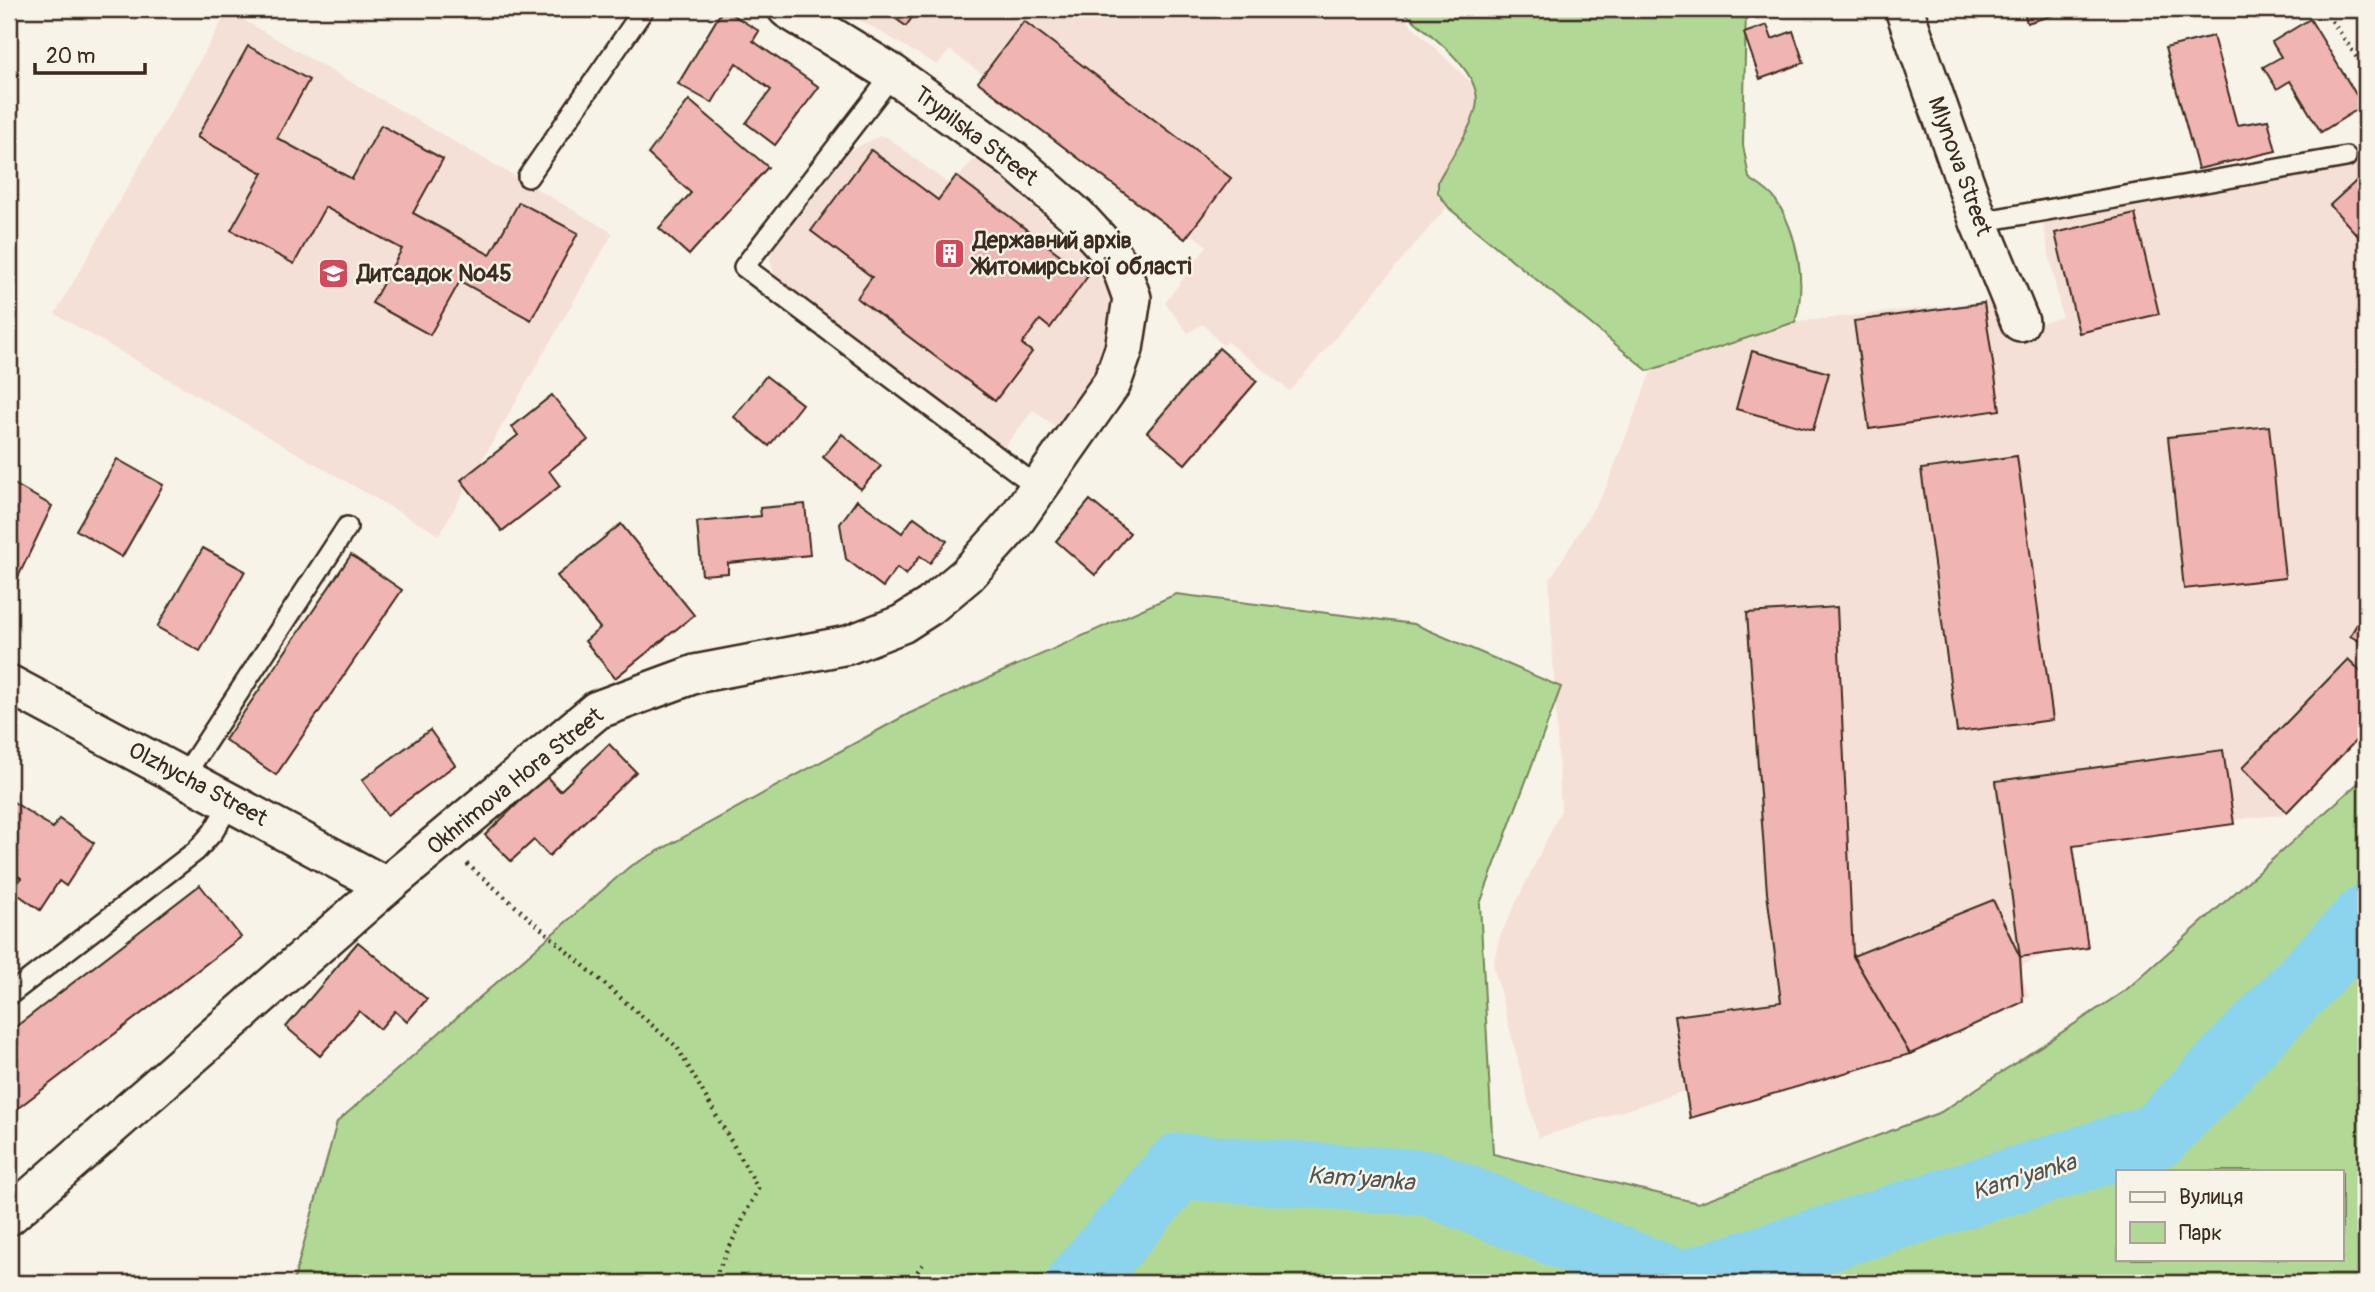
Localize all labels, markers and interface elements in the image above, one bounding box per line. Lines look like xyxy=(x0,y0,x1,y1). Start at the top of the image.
scale bar xyxy=(35,32,145,76)
text: 20 m xyxy=(46,43,95,70)
street label: Trypilska Street xyxy=(908,80,1045,193)
street label: Mlynova Street xyxy=(1921,92,1999,240)
place label: Державний архів Житомирської області xyxy=(969,226,1192,281)
building icon: Державний архів Житомирської області xyxy=(933,236,967,270)
school or university icon: Дитсадок №45 xyxy=(317,256,351,290)
place label: Дитсадок №45 xyxy=(355,259,512,288)
street label: Okhrimova Hora Street xyxy=(421,700,610,861)
street label: Olzhycha Street xyxy=(124,735,273,833)
water label: Kam'yanka xyxy=(1969,1147,2081,1207)
water label: Kam'yanka xyxy=(1307,1161,1417,1197)
legend xyxy=(2116,1170,2344,1260)
text: Вулиця xyxy=(2179,1184,2243,1211)
text: Парк xyxy=(2179,1220,2222,1247)

